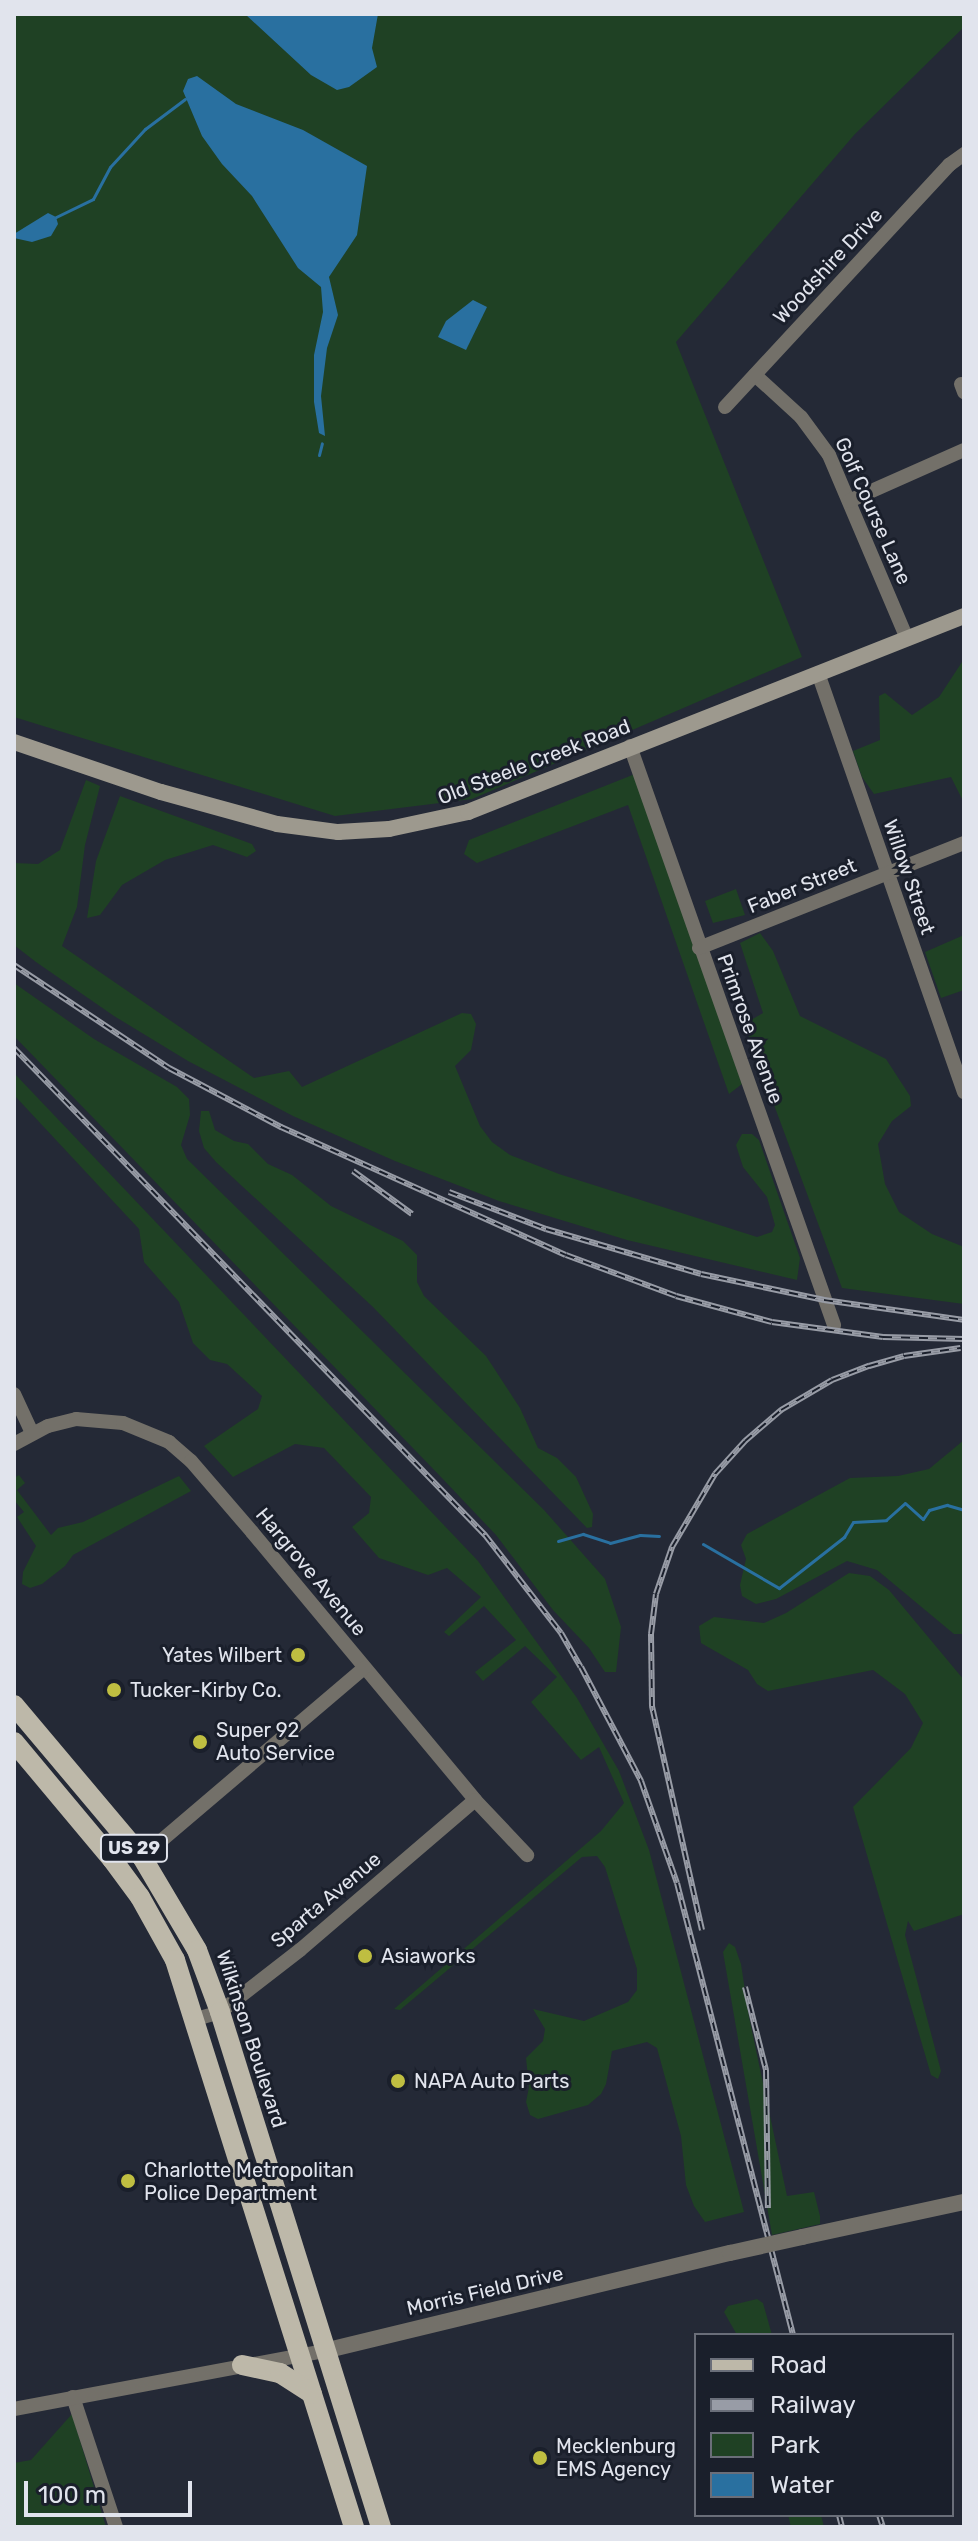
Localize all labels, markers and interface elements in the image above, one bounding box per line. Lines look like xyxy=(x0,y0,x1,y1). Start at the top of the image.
street label: Woodshire Drive xyxy=(768,203,888,329)
street label: Golf Course Lane xyxy=(830,434,916,588)
street label: Old Steele Creek Road xyxy=(434,714,634,810)
street label: Willow Street xyxy=(878,816,940,938)
street label: Faber Street xyxy=(744,853,860,919)
street label: Primrose Avenue xyxy=(712,951,788,1107)
street label: Hargrove Avenue xyxy=(250,1503,372,1641)
place label: Yates Wilbert xyxy=(162,1643,282,1667)
marker: Yates Wilbert xyxy=(289,1646,307,1664)
place label: Tucker-Kirby Co. xyxy=(130,1678,282,1702)
marker: Tucker-Kirby Co. xyxy=(105,1681,123,1699)
place label: Super 92 Auto Service xyxy=(216,1718,335,1765)
marker: Super 92 Auto Service xyxy=(191,1733,209,1751)
road number: US 29 xyxy=(98,1834,170,1862)
street label: Sparta Avenue xyxy=(266,1847,386,1953)
place label: Asiaworks xyxy=(381,1944,476,1968)
street label: Wilkinson Boulevard xyxy=(211,1947,291,2131)
marker: Asiaworks xyxy=(356,1947,374,1965)
place label: NAPA Auto Parts xyxy=(414,2069,570,2093)
marker: NAPA Auto Parts xyxy=(389,2072,407,2090)
place label: Charlotte Metropolitan Police Department xyxy=(144,2158,354,2205)
marker: Charlotte Metropolitan Police Department xyxy=(119,2172,137,2190)
street label: Morris Field Drive xyxy=(404,2261,566,2321)
legend xyxy=(694,2333,954,2517)
text: Road xyxy=(770,2351,827,2379)
text: Railway xyxy=(770,2391,856,2419)
text: Park xyxy=(770,2431,820,2459)
place label: Mecklenburg EMS Agency xyxy=(556,2434,676,2481)
marker: Mecklenburg EMS Agency xyxy=(531,2449,549,2467)
scale bar xyxy=(28,2465,196,2515)
text: Water xyxy=(770,2471,834,2499)
text: 100 m xyxy=(38,2481,106,2509)

